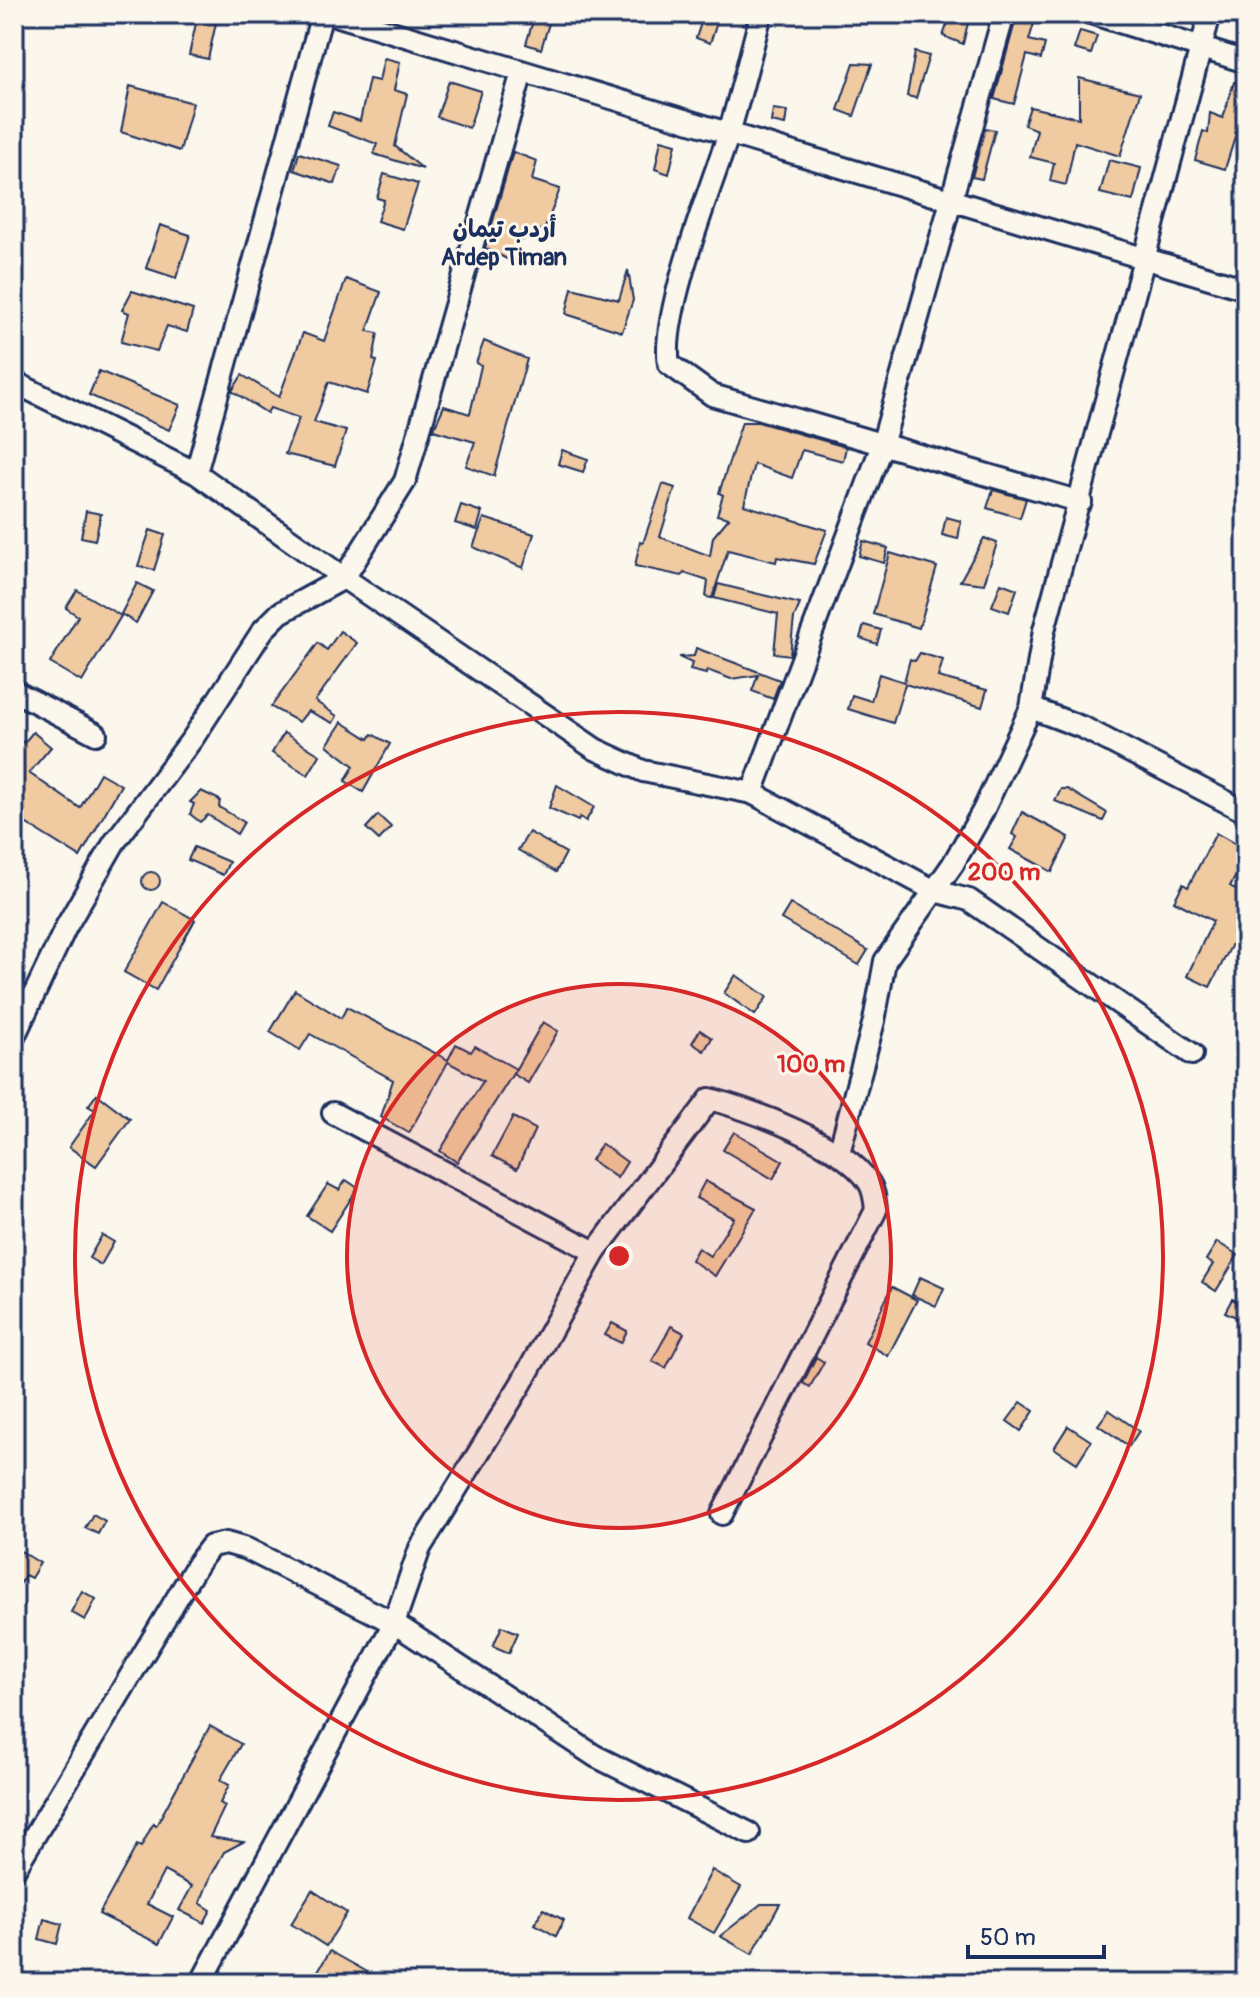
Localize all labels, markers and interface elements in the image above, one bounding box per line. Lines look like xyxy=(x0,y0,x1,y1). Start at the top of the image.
district label: أردب تيمان Ardep Timan xyxy=(441,214,567,272)
text: 200 m xyxy=(968,858,1040,887)
text: 100 m xyxy=(777,1050,845,1079)
centre of rings xyxy=(605,1242,633,1270)
scale bar xyxy=(968,1909,1104,1959)
text: 50 m xyxy=(980,1923,1036,1952)

